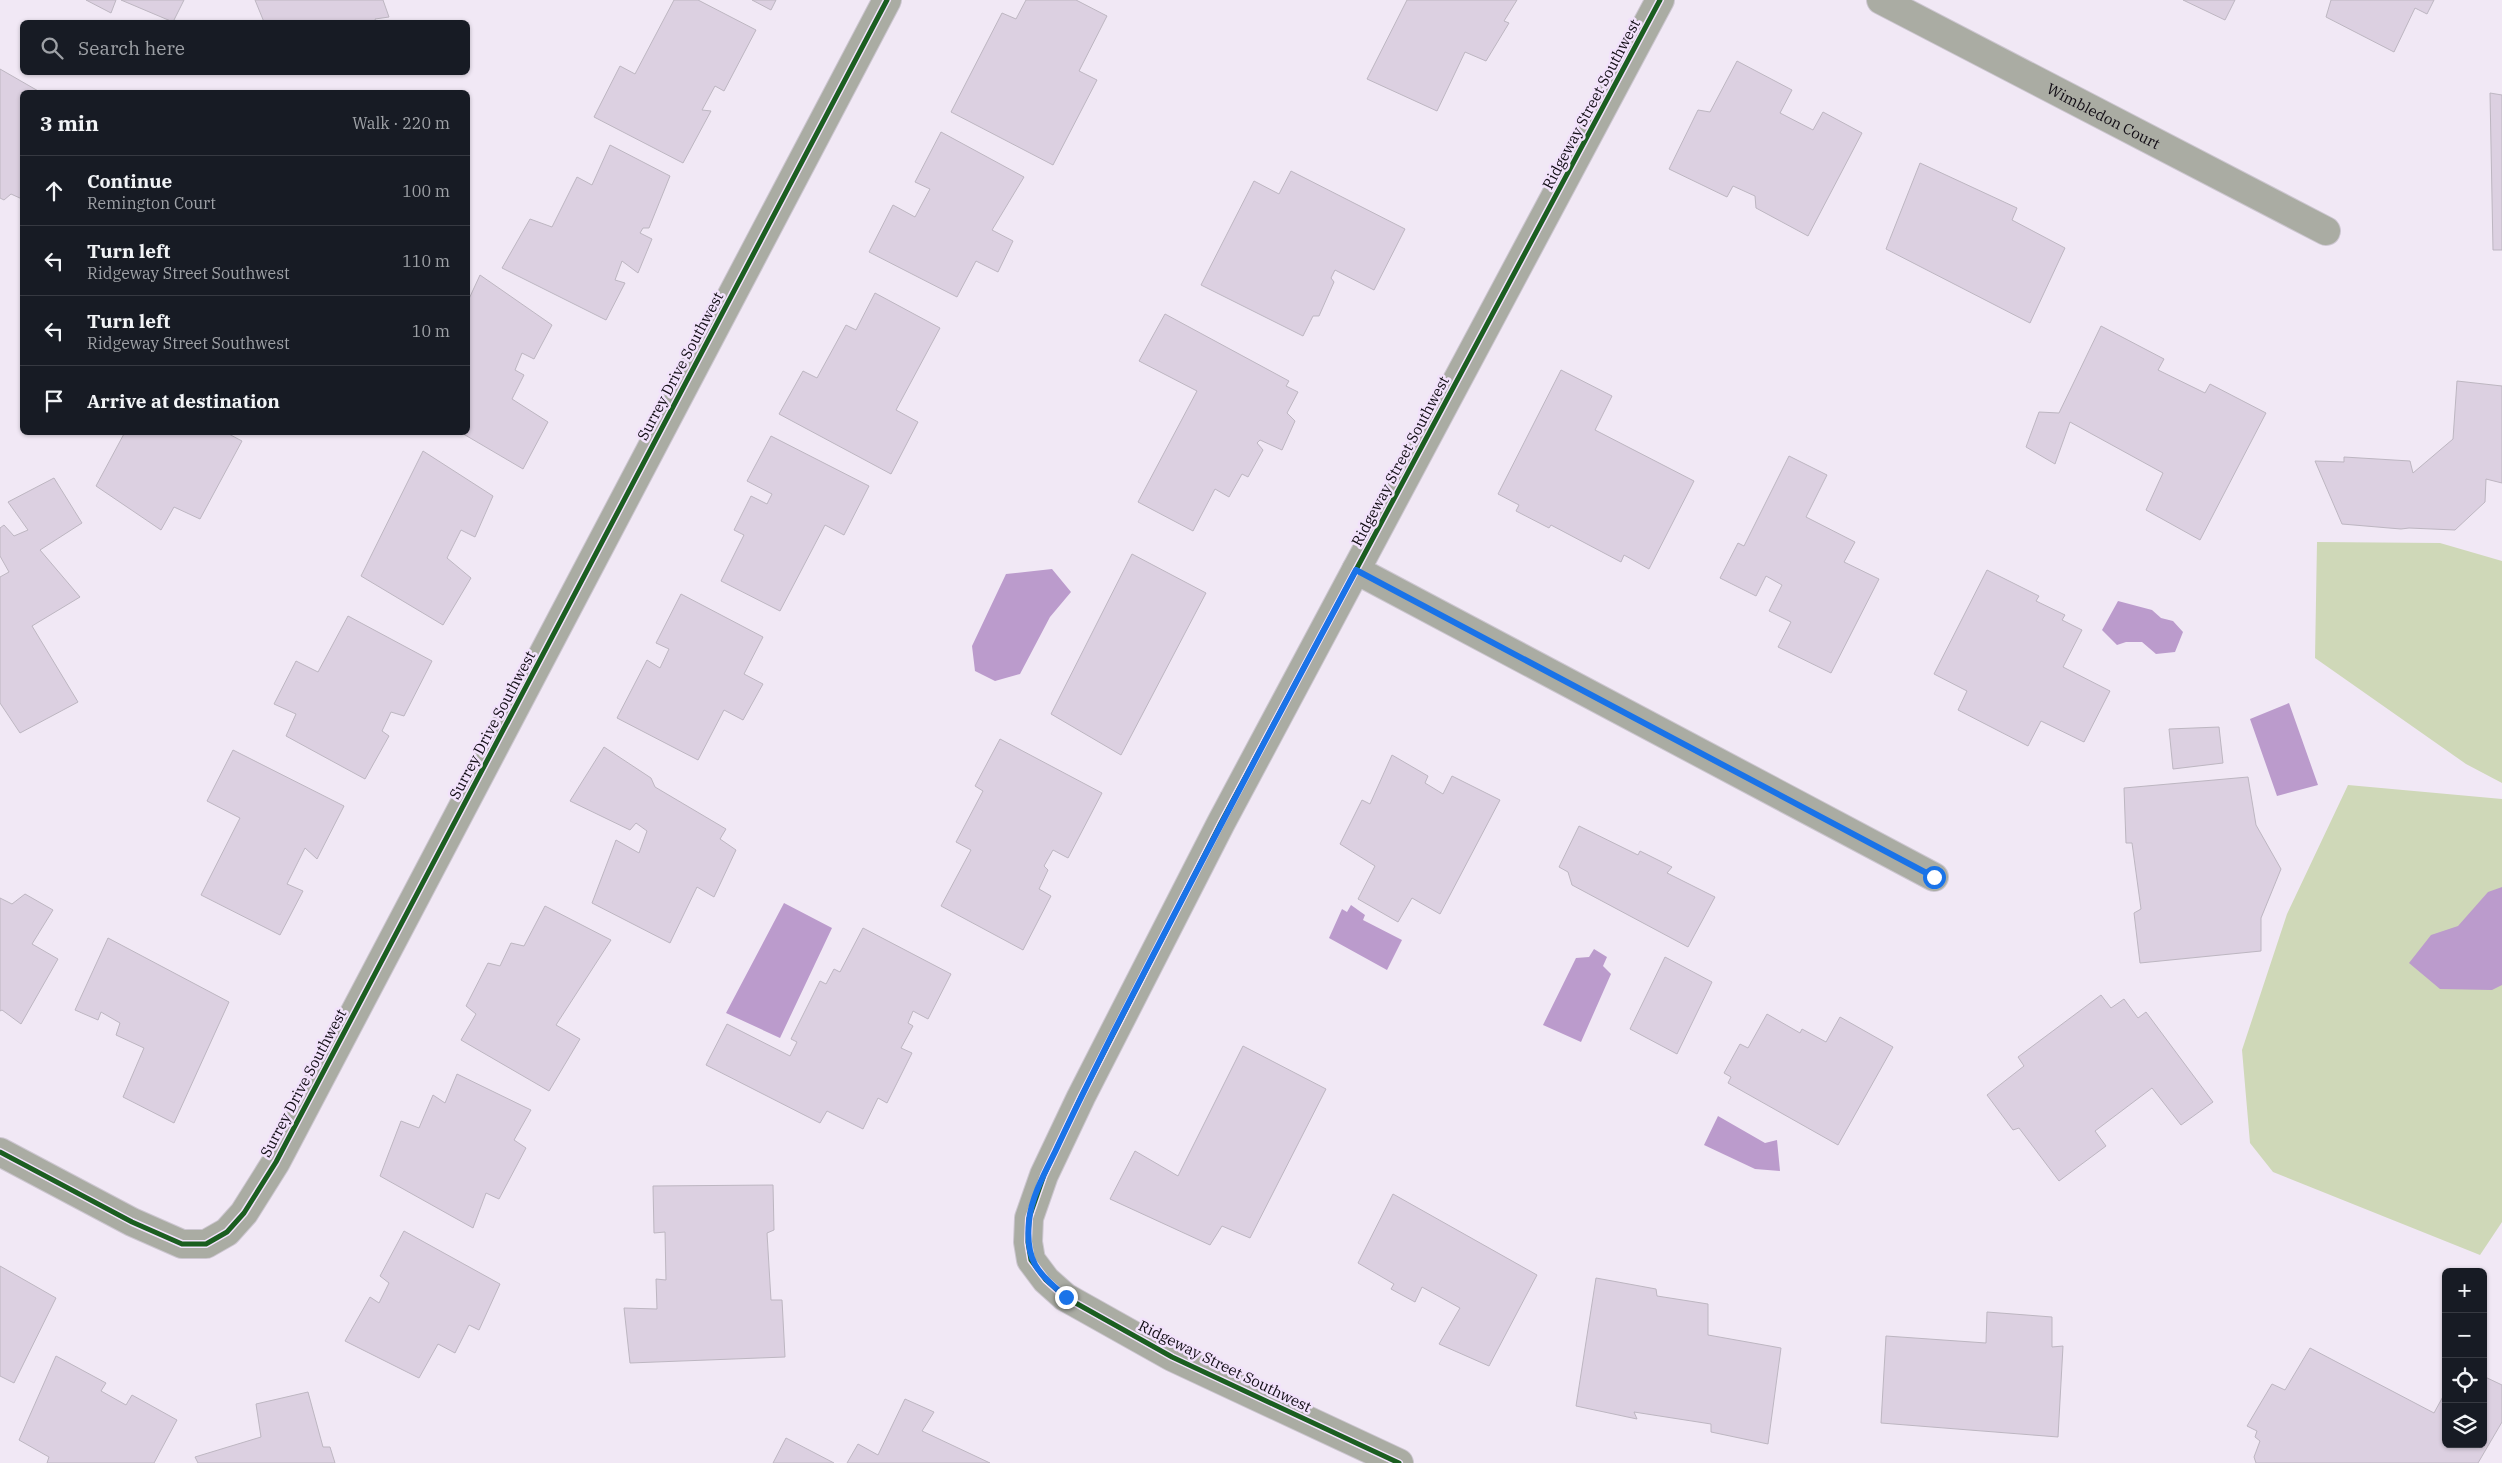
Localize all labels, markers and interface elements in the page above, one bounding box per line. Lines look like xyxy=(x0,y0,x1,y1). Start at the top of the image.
street label: Ridgeway Street Southwest xyxy=(1538,16,1644,192)
search box xyxy=(20,20,470,75)
icon: search xyxy=(38,34,66,62)
text: Search here xyxy=(78,36,185,60)
street label: Wimbledon Court xyxy=(2044,78,2164,153)
text: 3 min xyxy=(40,109,99,137)
text: Walk · 220 m xyxy=(352,113,450,133)
text: Continue xyxy=(87,169,172,193)
icon: ahead xyxy=(40,177,68,205)
text: 100 m xyxy=(402,181,450,201)
text: Remington Court xyxy=(87,193,216,213)
text: Turn left xyxy=(87,239,170,263)
icon: left xyxy=(40,247,68,275)
text: 110 m xyxy=(402,251,450,271)
text: Ridgeway Street Southwest xyxy=(87,263,290,283)
street label: Surrey Drive Southwest xyxy=(633,289,727,443)
text: Turn left xyxy=(87,309,170,333)
icon: left xyxy=(40,317,68,345)
text: 10 m xyxy=(412,321,450,341)
text: Ridgeway Street Southwest xyxy=(87,333,290,353)
street label: Ridgeway Street Southwest xyxy=(1347,373,1453,549)
icon: arrive xyxy=(40,387,68,415)
text: Arrive at destination xyxy=(87,389,280,413)
street label: Surrey Drive Southwest xyxy=(445,648,539,802)
route start xyxy=(1923,866,1946,889)
street label: Surrey Drive Southwest xyxy=(256,1006,350,1160)
map controls xyxy=(2442,1268,2487,1448)
button: + xyxy=(2442,1268,2487,1313)
route end xyxy=(1055,1286,1078,1309)
button: − xyxy=(2442,1313,2487,1358)
street label: Ridgeway Street Southwest xyxy=(1135,1316,1315,1416)
button: locate xyxy=(2442,1358,2487,1403)
button: layers xyxy=(2442,1403,2487,1448)

